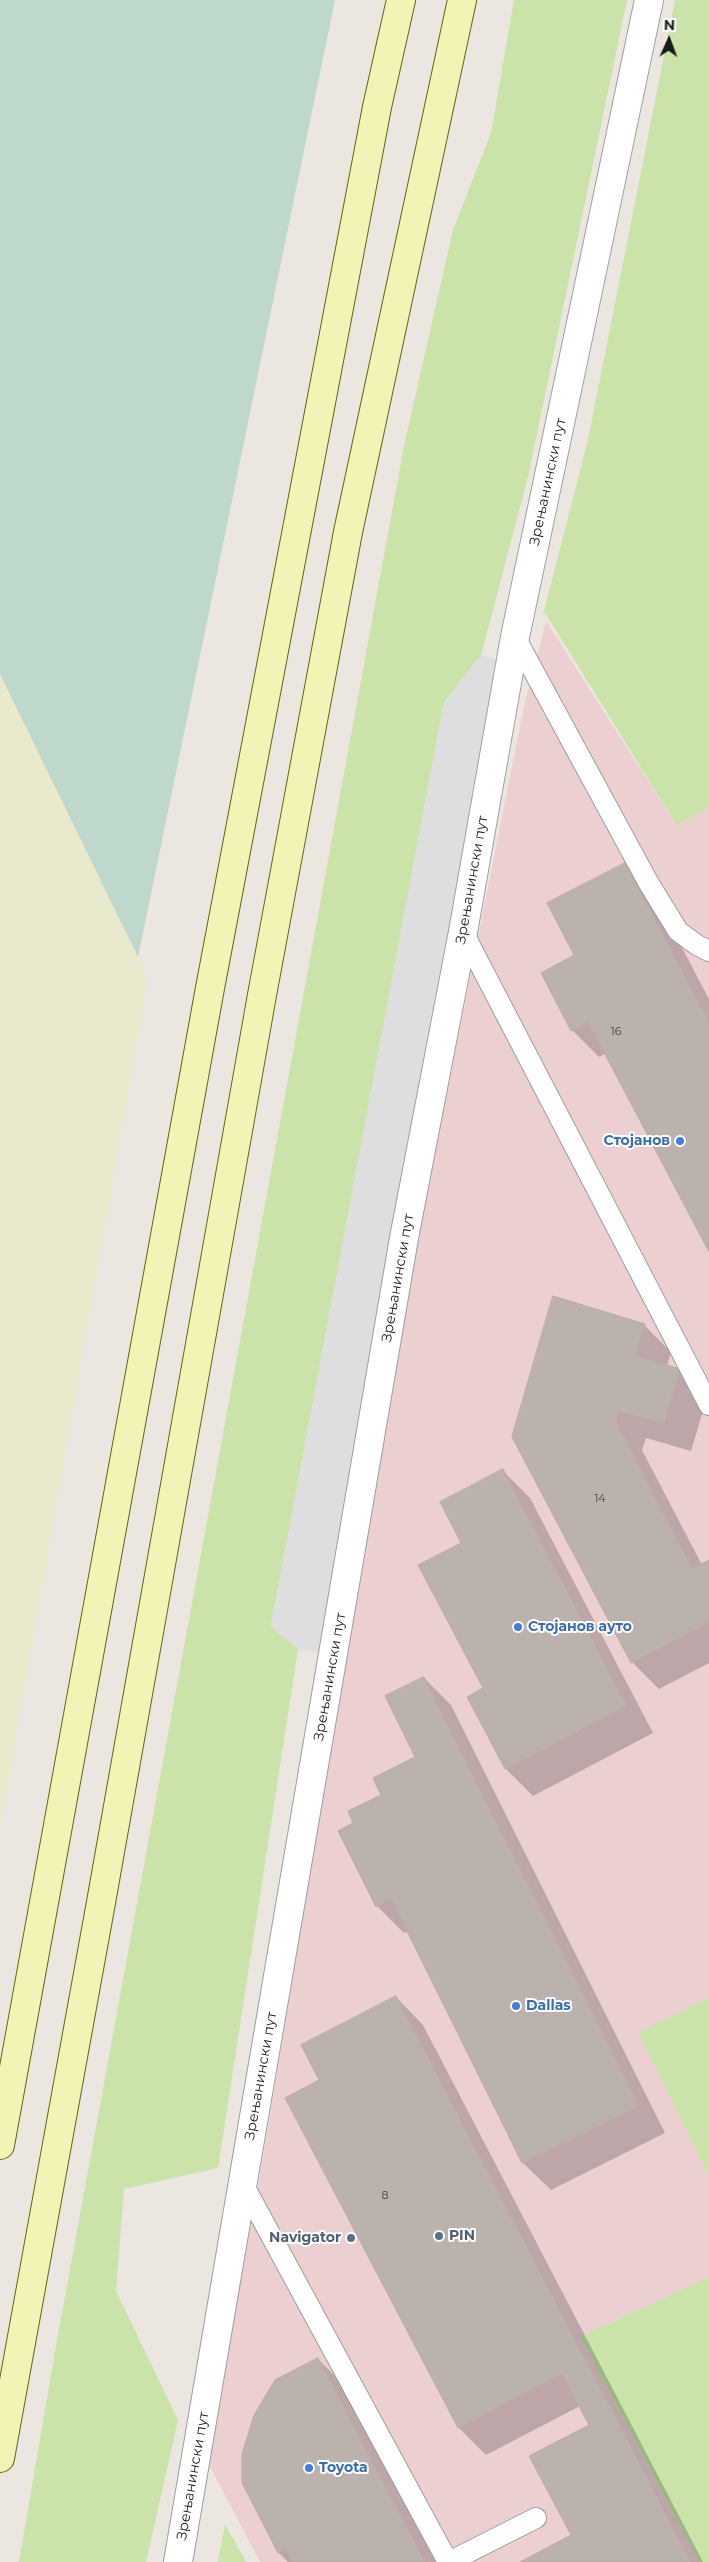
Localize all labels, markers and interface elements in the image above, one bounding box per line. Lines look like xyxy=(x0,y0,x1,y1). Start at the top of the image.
north arrow xyxy=(644,15,694,65)
text: N xyxy=(664,16,675,34)
street label: Зрењанински пут xyxy=(526,417,570,547)
street label: Зрењанински пут xyxy=(452,815,492,945)
house number: 16 xyxy=(611,1025,621,1039)
place label: Стојанов xyxy=(603,1133,670,1149)
marker: Стојанов xyxy=(674,1135,686,1147)
street label: Зрењанински пут xyxy=(378,1213,418,1343)
house number: 14 xyxy=(594,1492,606,1506)
street label: Зрењанински пут xyxy=(310,1612,350,1742)
place label: Стојанов ауто xyxy=(528,1619,632,1635)
marker: Стојанов ауто xyxy=(512,1621,524,1633)
place label: Dallas xyxy=(526,1998,571,2014)
marker: Dallas xyxy=(510,2000,522,2012)
street label: Зрењанински пут xyxy=(241,2011,281,2141)
house number: 8 xyxy=(381,2189,389,2203)
place label: PIN xyxy=(449,2228,475,2244)
place label: Navigator xyxy=(269,2230,341,2246)
marker: PIN xyxy=(433,2230,445,2242)
marker: Navigator xyxy=(345,2232,357,2244)
street label: Зрењанински пут xyxy=(173,2411,213,2541)
place label: Toyota xyxy=(319,2460,368,2476)
marker: Toyota xyxy=(303,2462,315,2474)

